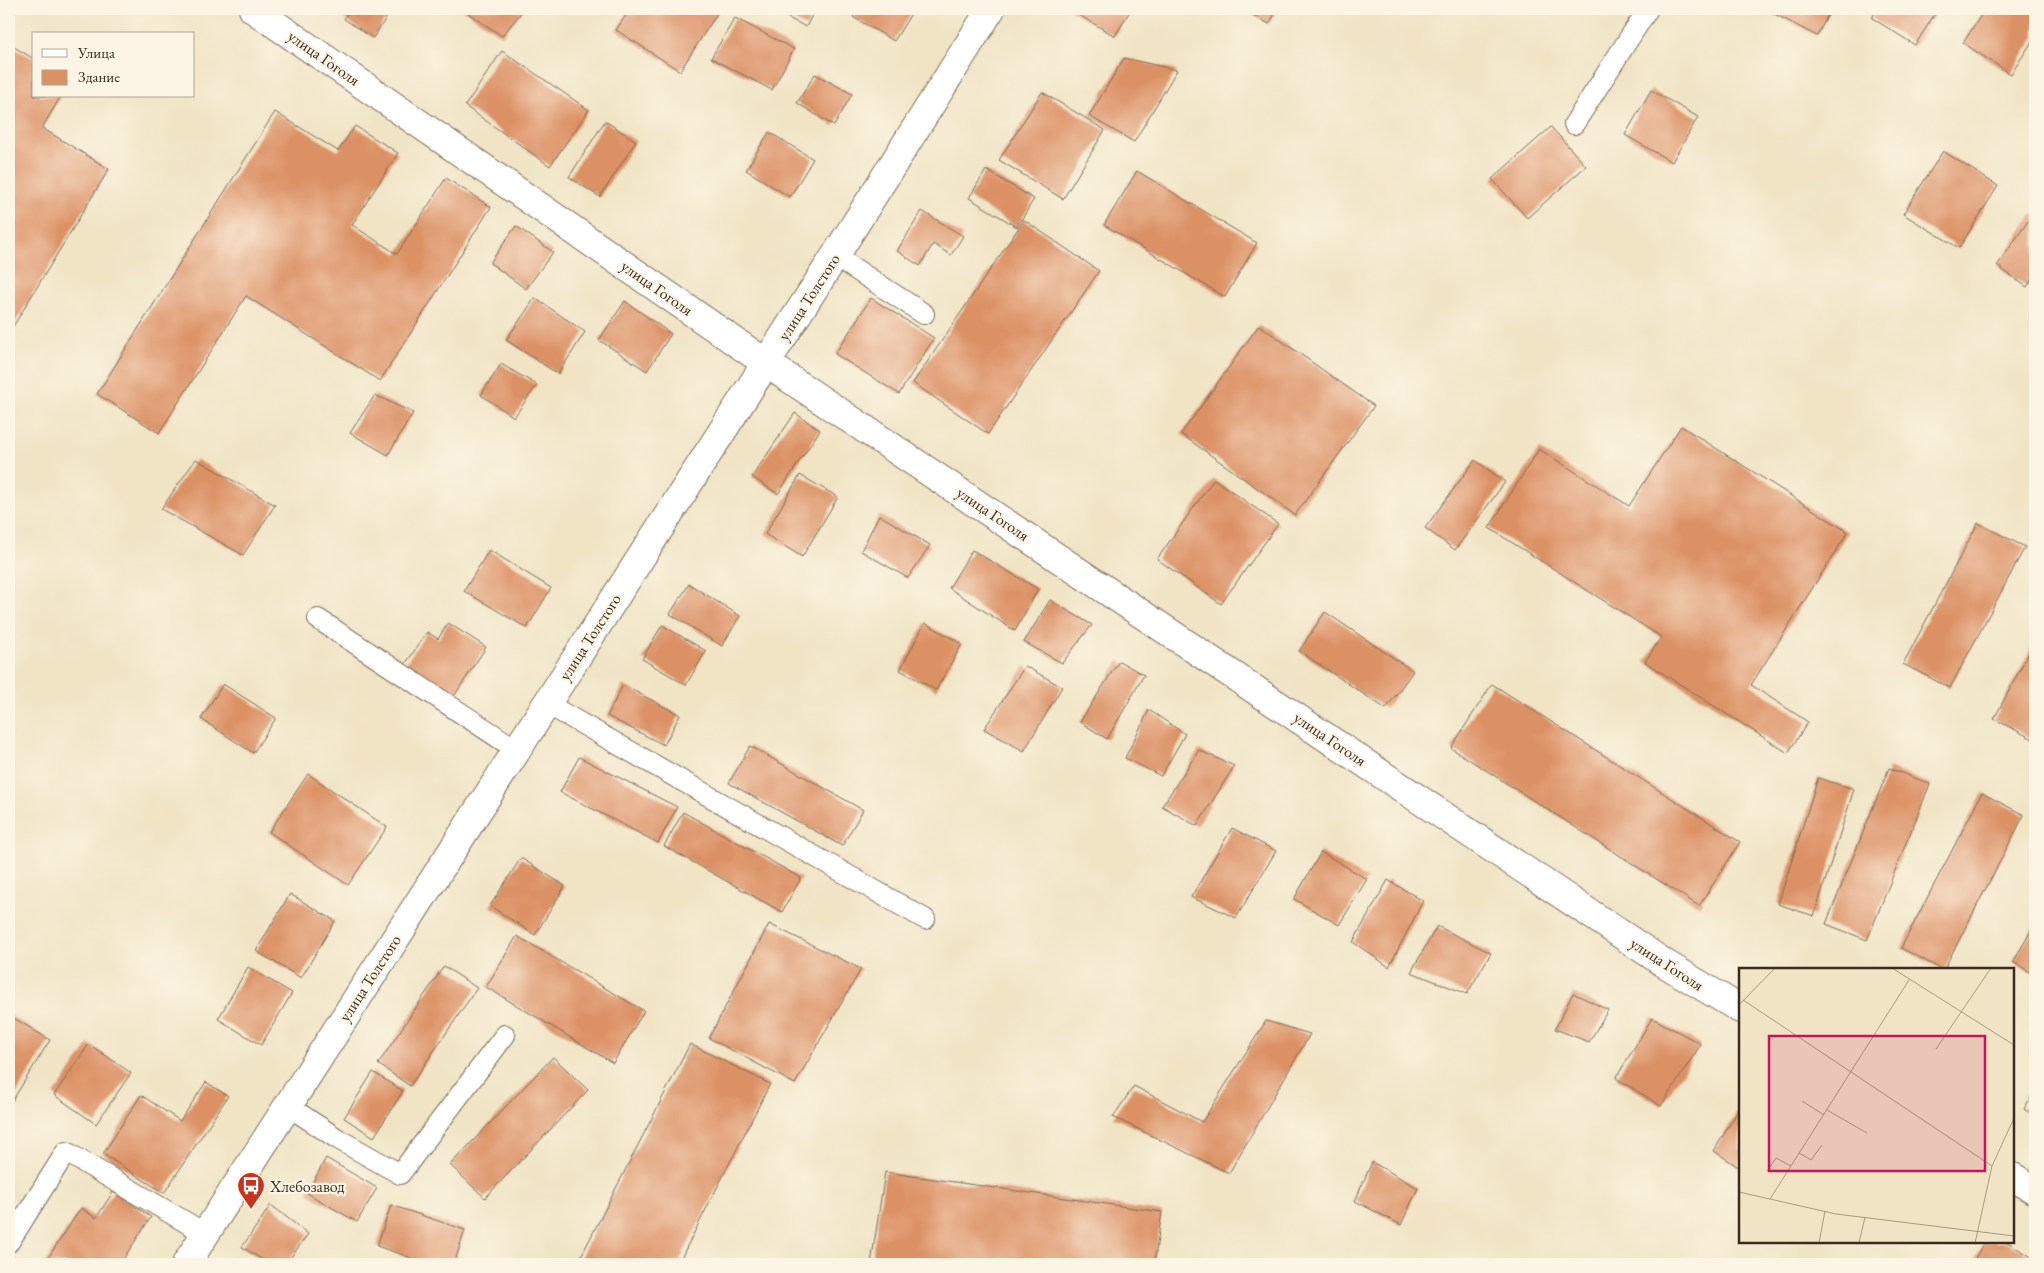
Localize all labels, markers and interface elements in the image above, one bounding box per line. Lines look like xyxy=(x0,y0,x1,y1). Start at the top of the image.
street label: улица Гоголя xyxy=(284,25,364,91)
legend xyxy=(32,32,195,98)
text: Улица xyxy=(77,43,115,62)
text: Здание xyxy=(78,67,120,86)
street label: улица Толстого xyxy=(773,250,845,344)
street label: улица Гоголя xyxy=(617,255,697,321)
street label: улица Гоголя xyxy=(953,482,1033,546)
street label: улица Толстого xyxy=(554,590,626,684)
street label: улица Гоголя xyxy=(1290,707,1370,771)
street label: улица Толстого xyxy=(334,931,406,1025)
street label: улица Гоголя xyxy=(1626,932,1708,996)
inset map xyxy=(1739,968,2014,1243)
bus stop icon: Хлебозавод xyxy=(236,1171,266,1210)
place label: Хлебозавод xyxy=(269,1176,345,1197)

